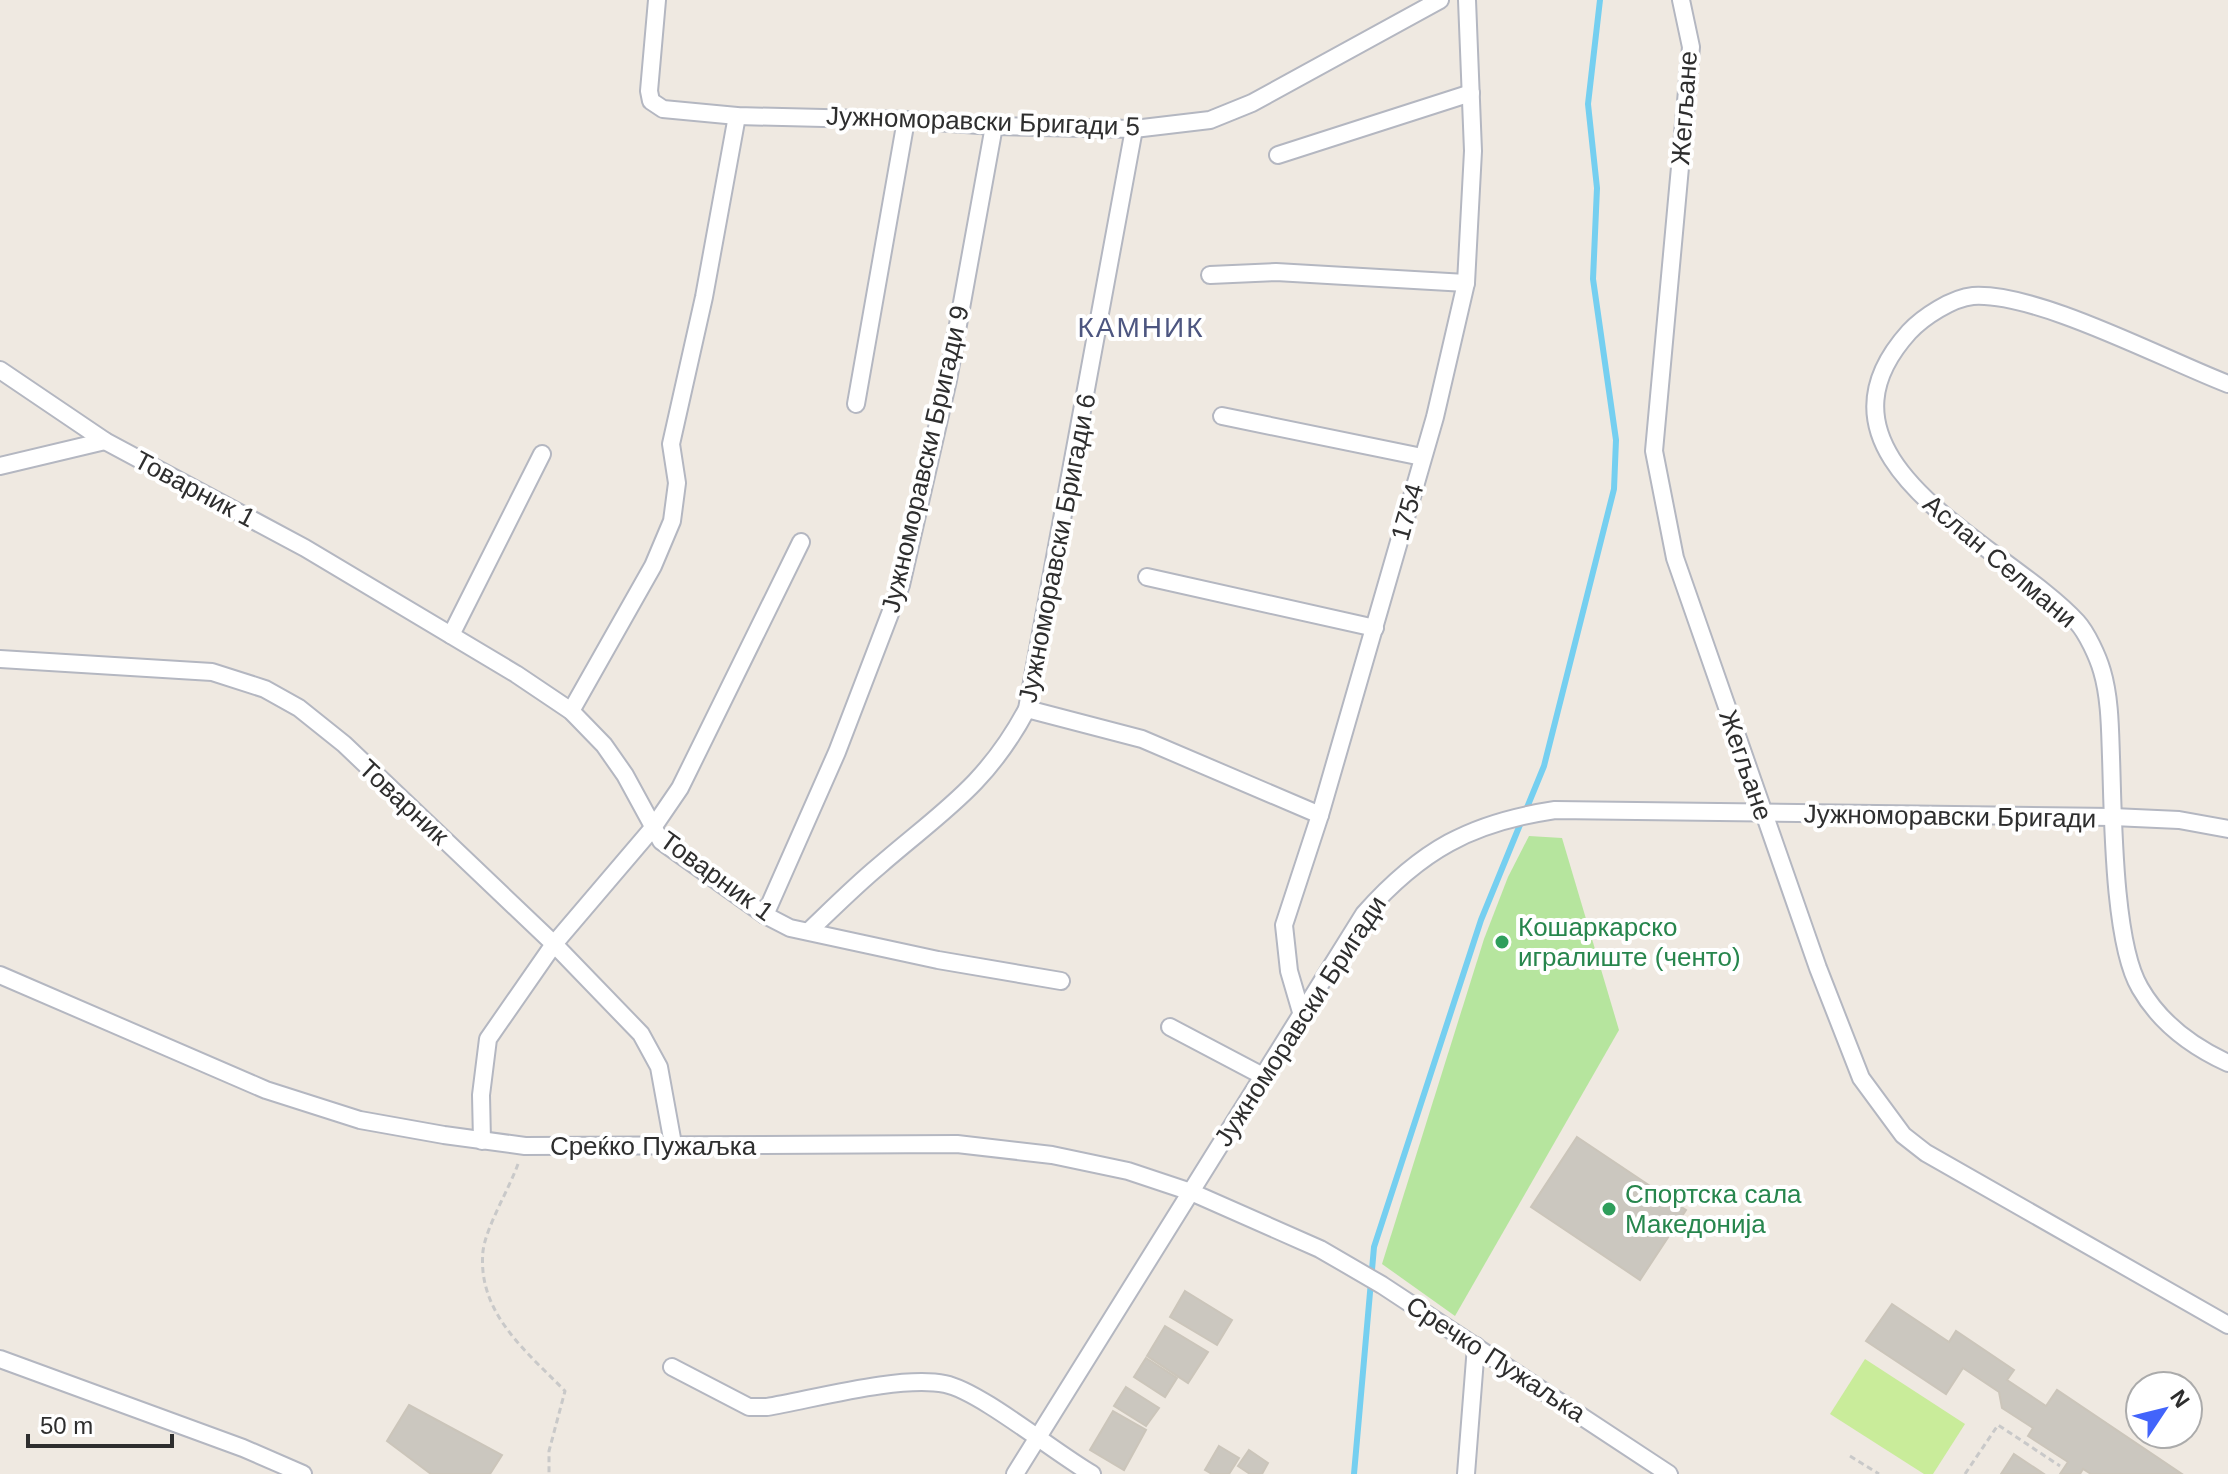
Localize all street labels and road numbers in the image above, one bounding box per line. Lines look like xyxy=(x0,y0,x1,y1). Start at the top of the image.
street label: Жегљане xyxy=(1665,50,1703,166)
street label: Јужноморавски Бригади 5 xyxy=(825,101,1141,141)
street label: Јужноморавски Бригади 9 xyxy=(875,303,975,615)
street label: Јужноморавски Бригади 6 xyxy=(1012,391,1102,705)
street label: Товарник 1 xyxy=(129,445,261,533)
street label: 1754 xyxy=(1385,480,1429,544)
street label: Аслан Селмани xyxy=(1917,488,2083,634)
street label: Жегљане xyxy=(1713,706,1779,824)
street label: Товарник xyxy=(353,753,455,851)
street label: Јужноморавски Бригади xyxy=(1804,798,2096,834)
street label: Товарник 1 xyxy=(655,825,779,927)
street label: Јужноморавски Бригади xyxy=(1208,890,1392,1152)
street label: Среќко Пужаљка xyxy=(550,1131,757,1161)
street label: Сречко Пужаљка xyxy=(1401,1290,1592,1428)

